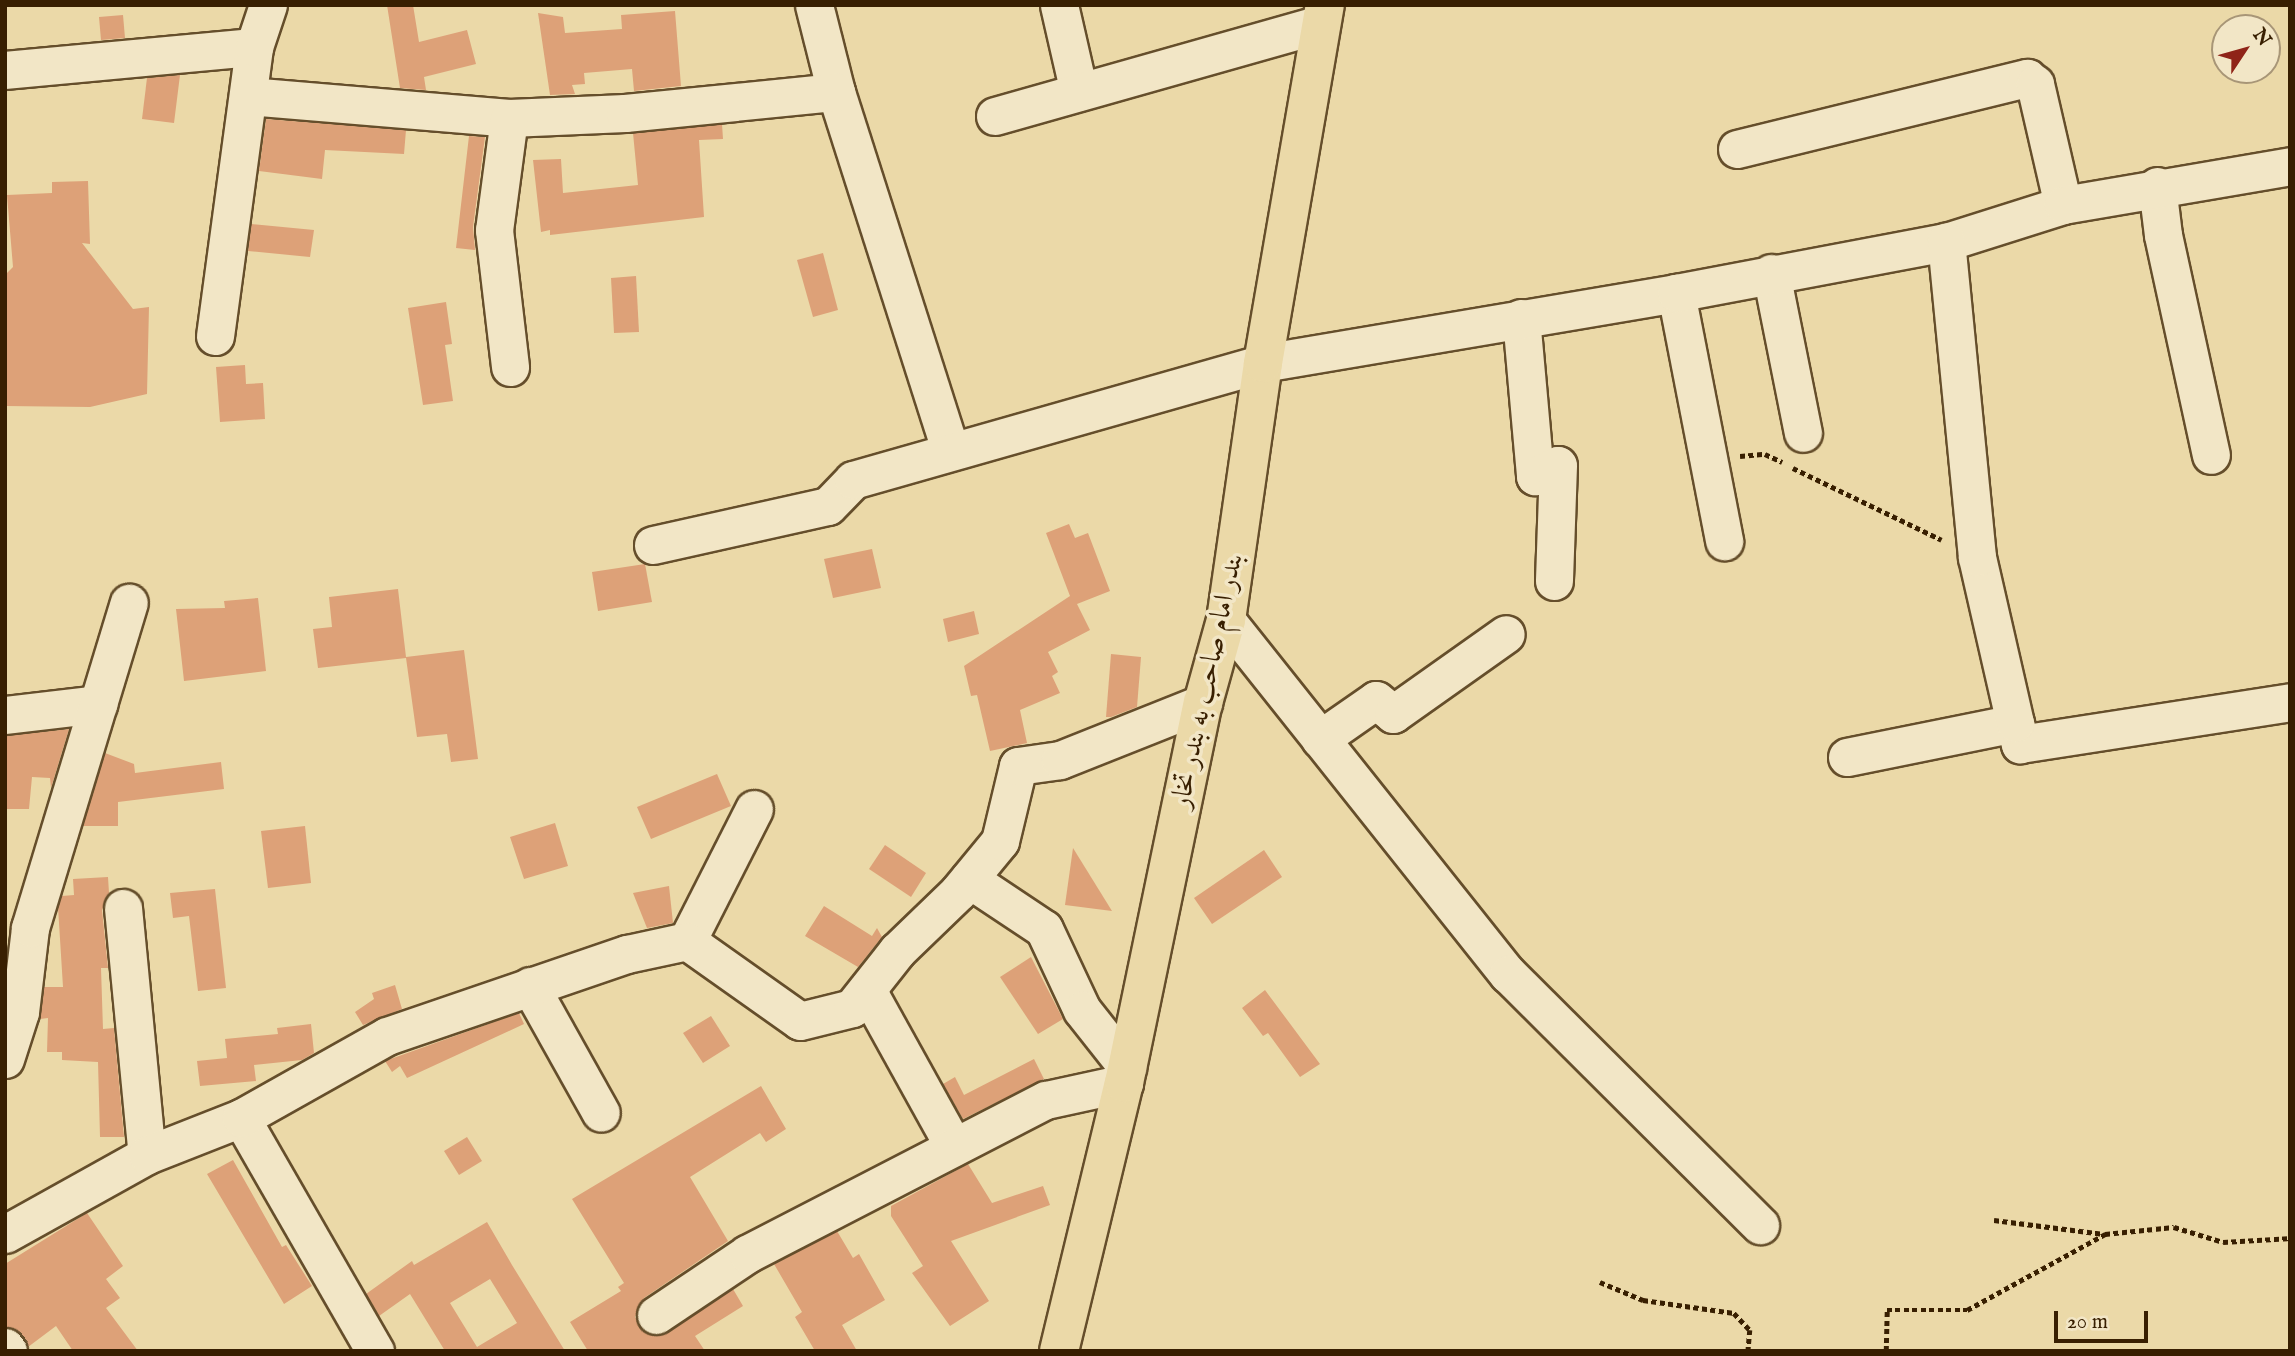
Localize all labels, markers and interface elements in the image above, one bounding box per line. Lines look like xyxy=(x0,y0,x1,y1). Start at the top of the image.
north arrow xyxy=(2211,14,2281,84)
text: N xyxy=(2247,24,2276,52)
street label: بندر امام صاحب به بندر تخار xyxy=(1165,551,1251,811)
scale bar xyxy=(2057,1296,2152,1340)
text: 20 m xyxy=(2067,1309,2108,1336)

